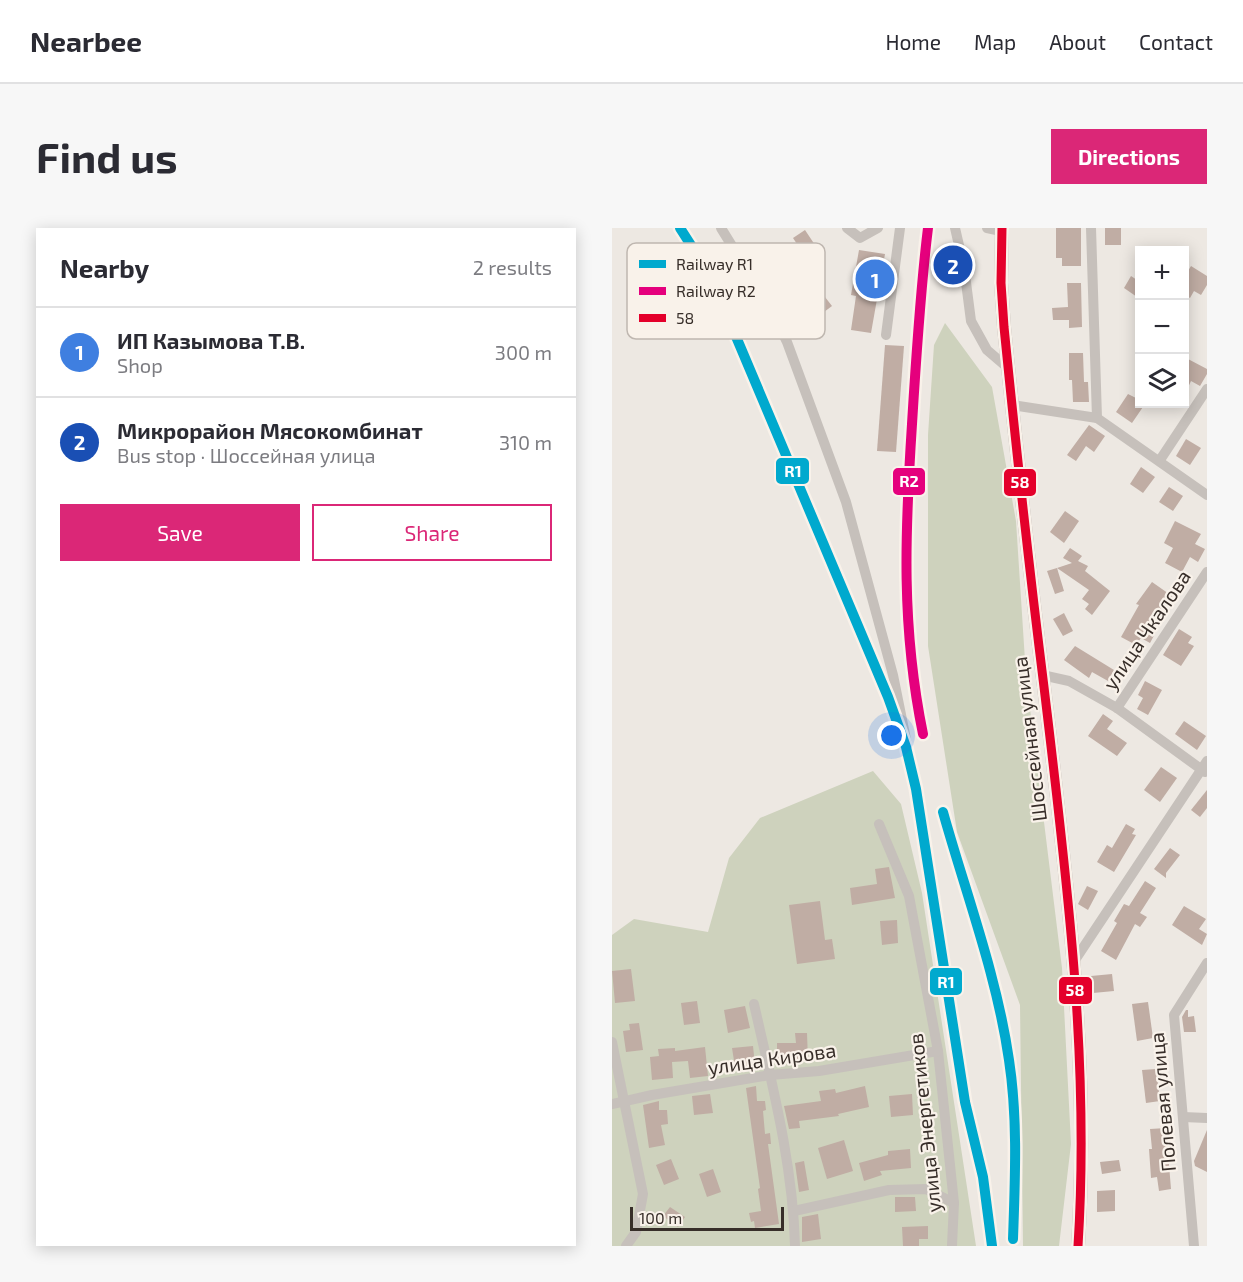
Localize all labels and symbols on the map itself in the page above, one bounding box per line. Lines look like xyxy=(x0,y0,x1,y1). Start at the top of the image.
legend xyxy=(627,243,825,339)
pin: 2 xyxy=(934,243,972,288)
text: Railway R1 xyxy=(676,254,753,273)
pin: 1 xyxy=(856,256,894,302)
text: Railway R2 xyxy=(676,281,756,300)
text: 58 xyxy=(676,308,694,327)
line badge: R1 xyxy=(775,457,810,485)
text: R1 xyxy=(784,461,802,480)
line badge: R2 xyxy=(892,467,926,496)
line badge: 58 xyxy=(1003,468,1037,497)
text: R2 xyxy=(899,471,919,490)
text: 58 xyxy=(1011,472,1029,491)
street label: улица Чкалова xyxy=(1097,565,1196,694)
street label: Шоссейная улица xyxy=(1007,655,1052,823)
your location xyxy=(877,721,906,750)
line badge: R1 xyxy=(929,967,963,996)
text: R1 xyxy=(937,972,955,991)
line badge: 58 xyxy=(1058,976,1093,1005)
text: 58 xyxy=(1066,980,1084,999)
street label: Полевая улица xyxy=(1144,1031,1181,1173)
street label: улица Энергетиков xyxy=(903,1032,946,1214)
street label: улица Кирова xyxy=(706,1037,838,1080)
scale bar xyxy=(630,1204,784,1232)

